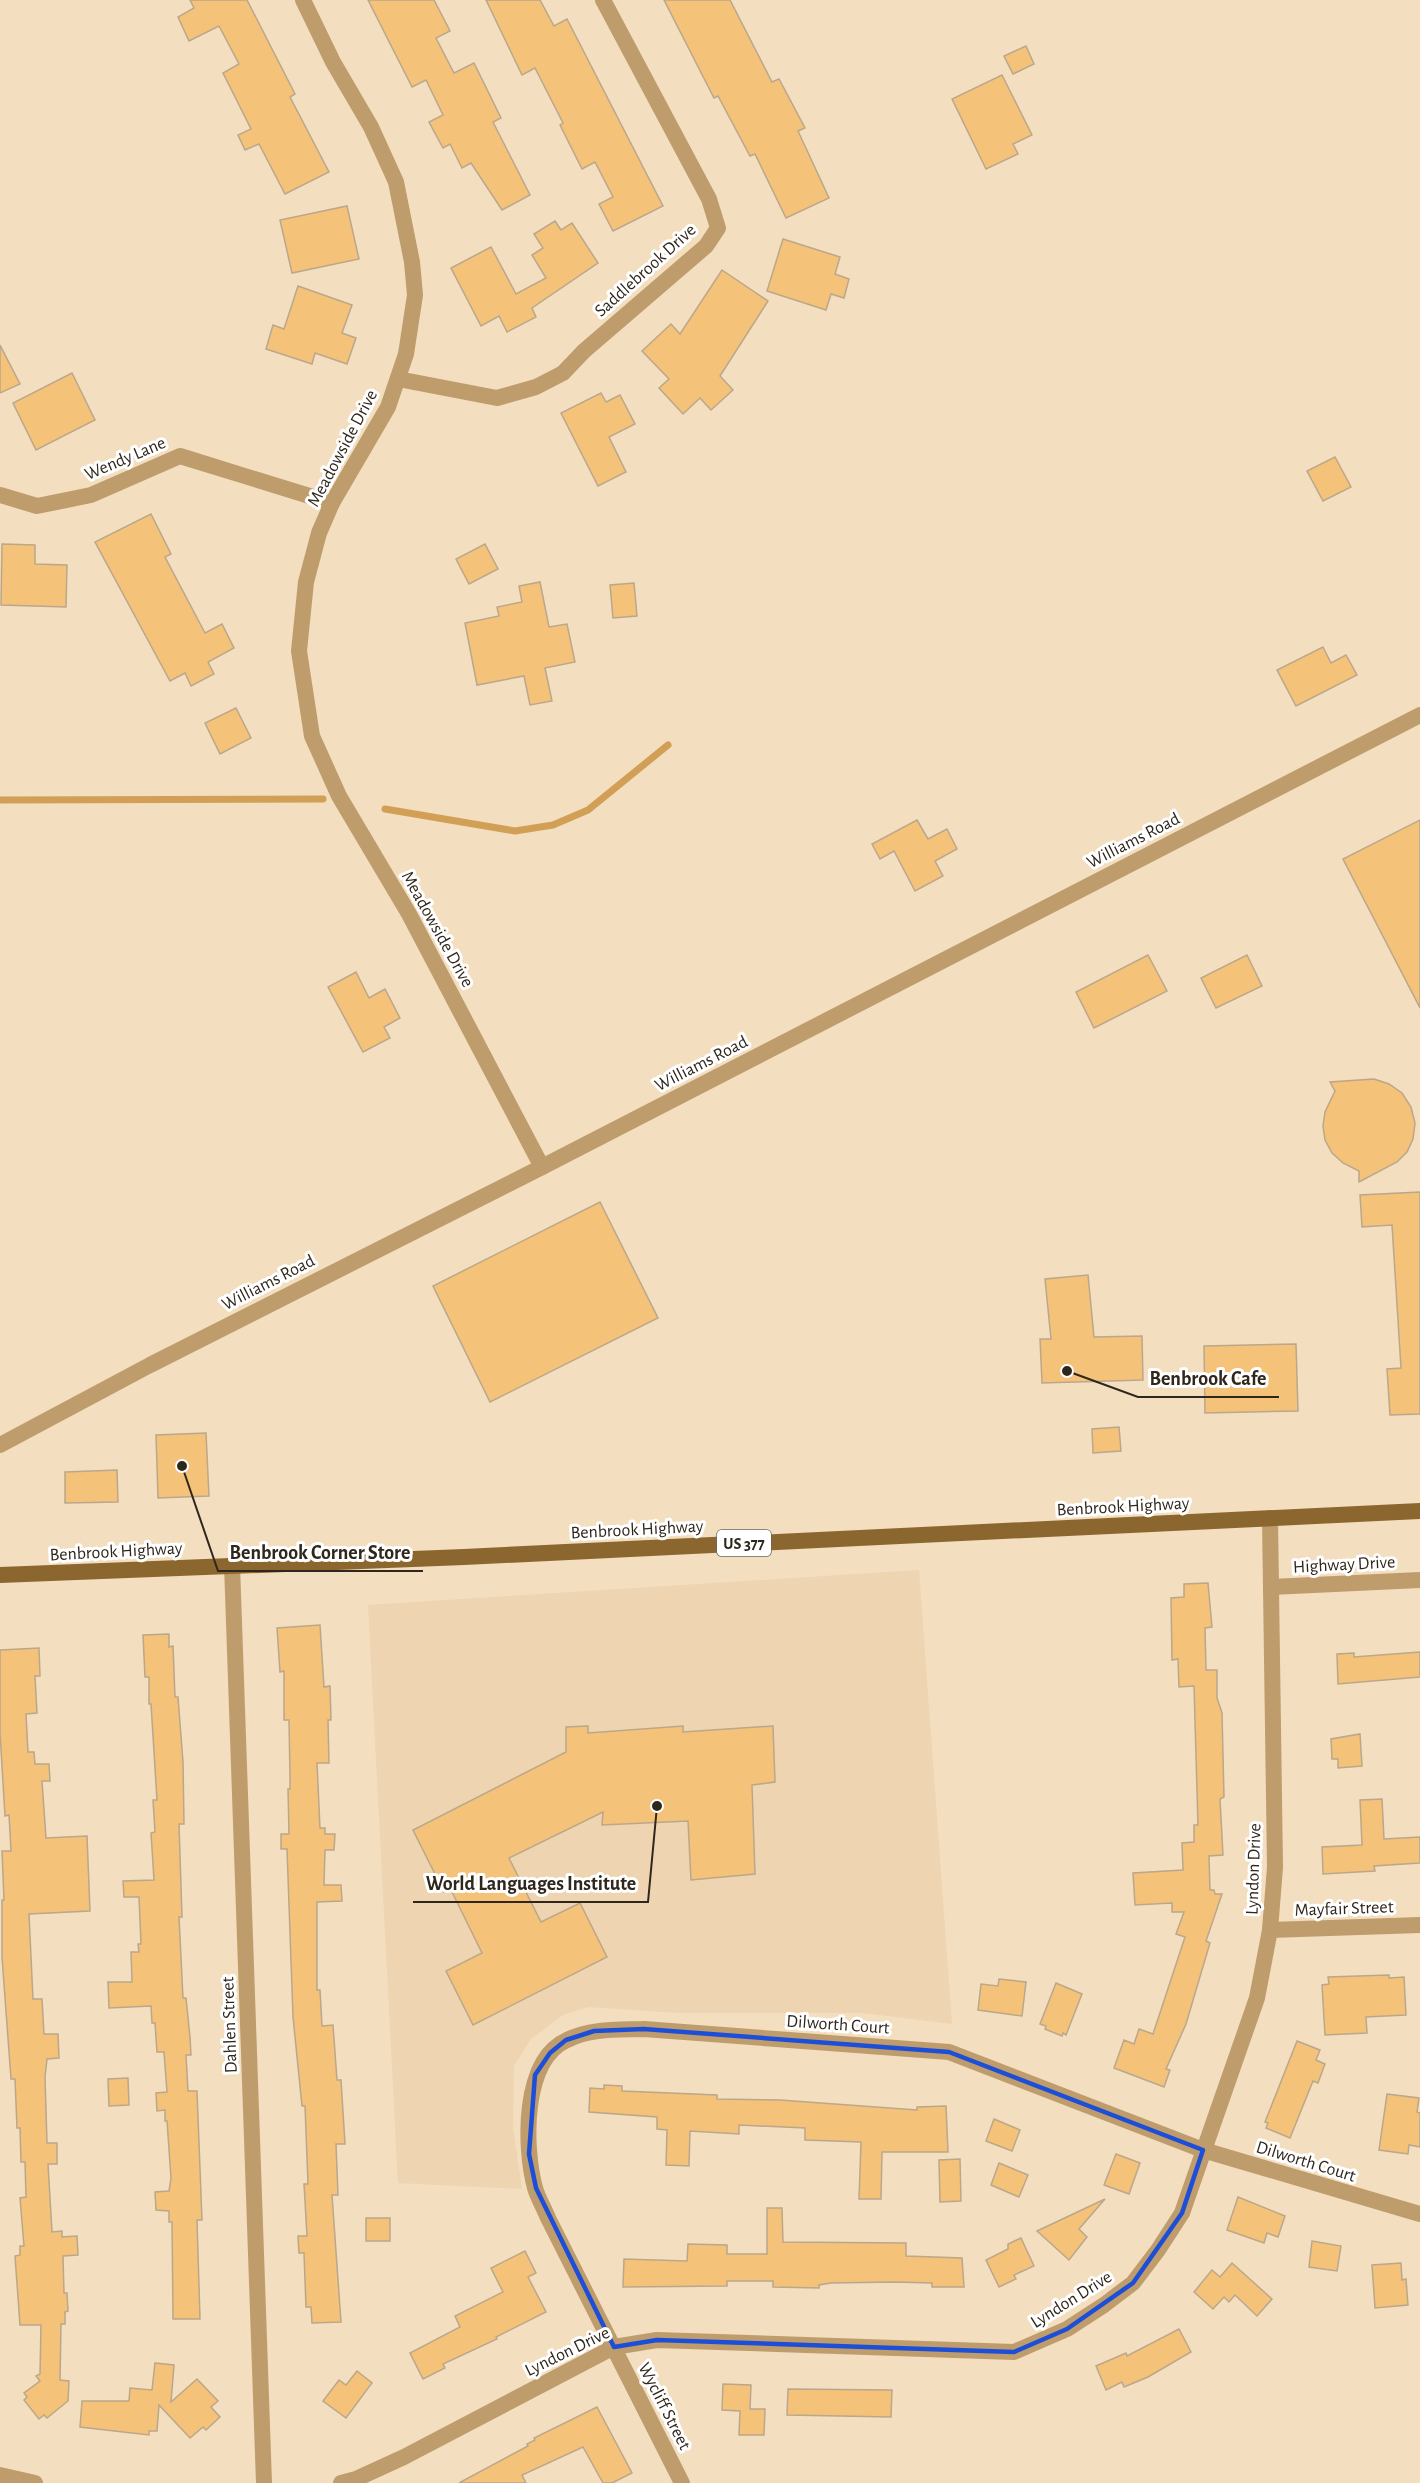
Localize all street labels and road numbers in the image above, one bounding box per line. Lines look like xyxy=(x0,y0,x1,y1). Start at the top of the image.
street label: Saddlebrook Drive xyxy=(592,221,700,321)
street label: Meadowside Drive xyxy=(305,387,381,510)
street label: Wendy Lane xyxy=(82,434,169,484)
street label: Williams Road xyxy=(1084,810,1183,872)
street label: Meadowside Drive xyxy=(398,868,476,990)
street label: Williams Road xyxy=(652,1033,751,1095)
street label: Williams Road xyxy=(219,1252,318,1314)
street label: Benbrook Highway xyxy=(1056,1495,1190,1519)
street label: Benbrook Highway xyxy=(570,1518,704,1542)
road number: US 377 xyxy=(717,1530,771,1556)
street label: Benbrook Highway xyxy=(49,1540,183,1564)
street label: Highway Drive xyxy=(1292,1553,1396,1577)
street label: Lyndon Drive xyxy=(1243,1823,1265,1915)
street label: Mayfair Street xyxy=(1294,1898,1394,1920)
street label: Dahlen Street xyxy=(219,1976,241,2074)
street label: Dilworth Court xyxy=(786,2012,890,2038)
street label: Dilworth Court xyxy=(1254,2138,1358,2186)
street label: Lyndon Drive xyxy=(1028,2268,1115,2332)
street label: Lyndon Drive xyxy=(522,2324,613,2380)
street label: Wycliff Street xyxy=(635,2360,694,2453)

